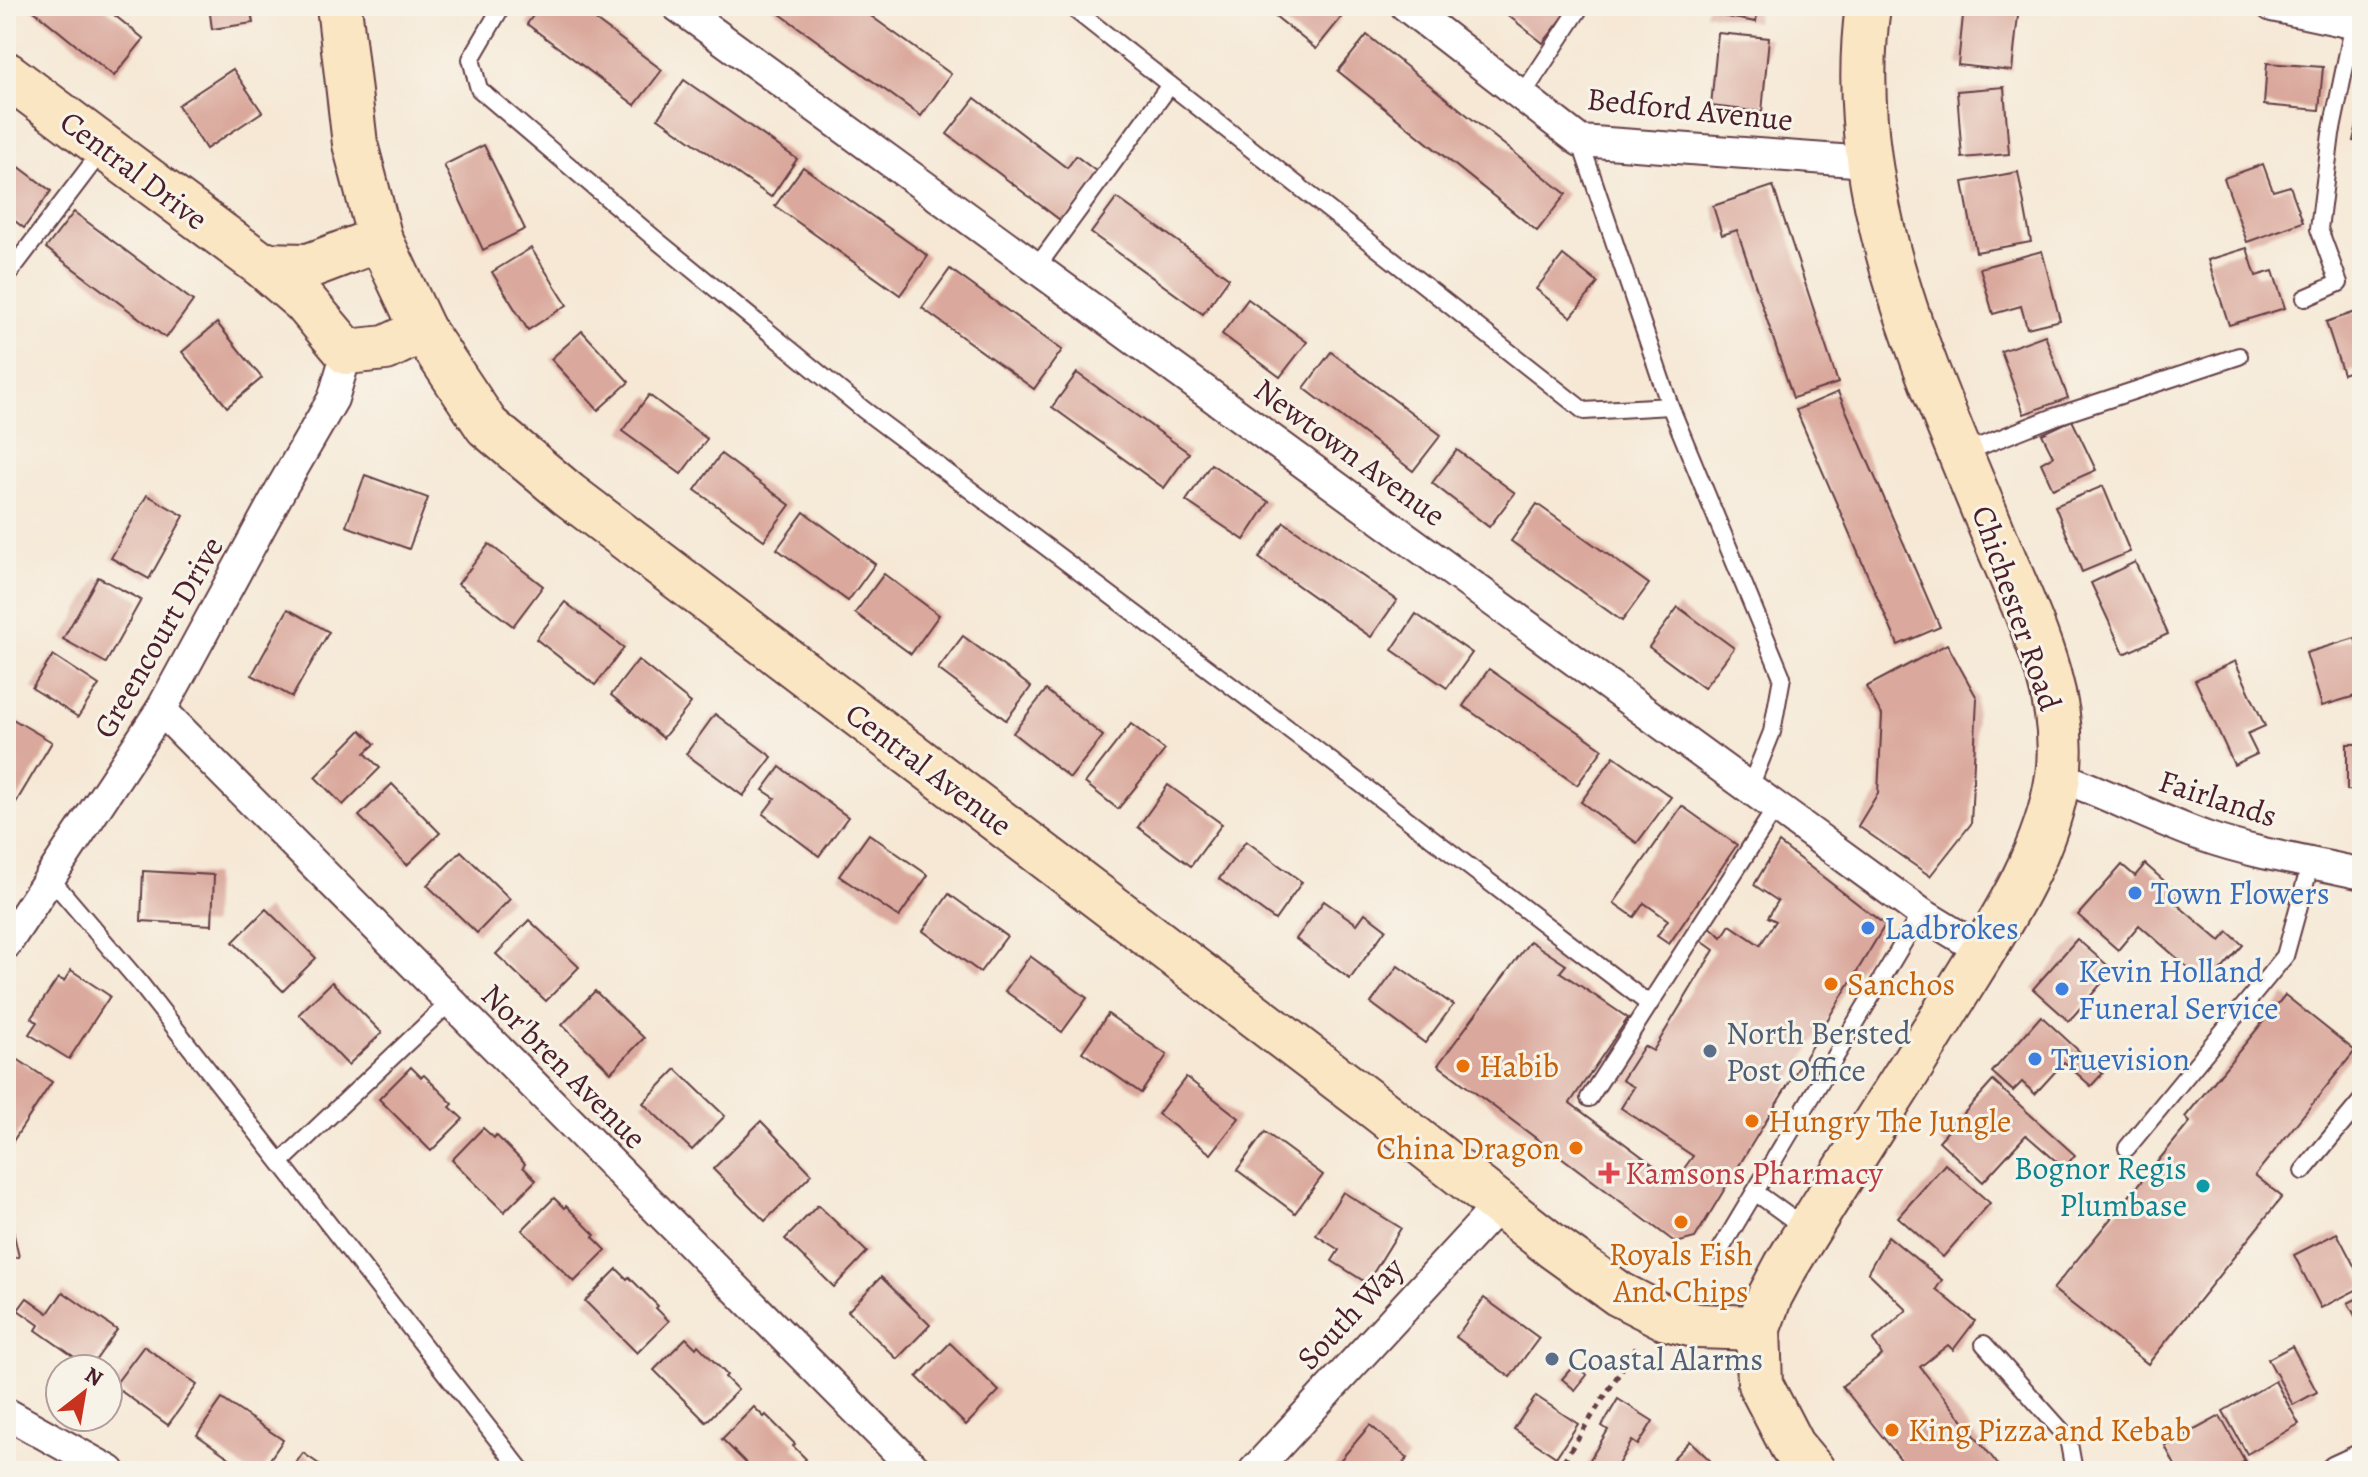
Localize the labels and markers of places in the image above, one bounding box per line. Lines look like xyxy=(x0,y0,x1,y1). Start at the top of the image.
place label: Town Flowers xyxy=(2151,871,2330,915)
marker: Town Flowers xyxy=(2126,884,2144,902)
place label: Ladbrokes xyxy=(1884,906,2019,950)
marker: Ladbrokes xyxy=(1859,919,1877,937)
place label: Kevin Holland Funeral Service xyxy=(2078,949,2279,1030)
place label: Sanchos xyxy=(1847,962,1955,1006)
marker: Sanchos xyxy=(1822,975,1840,993)
marker: Kevin Holland Funeral Service xyxy=(2053,980,2071,998)
place label: North Bersted Post Office xyxy=(1726,1011,1912,1092)
place label: Truevision xyxy=(2051,1037,2190,1081)
marker: North Bersted Post Office xyxy=(1701,1042,1719,1060)
place label: Habib xyxy=(1479,1044,1559,1088)
marker: Truevision xyxy=(2026,1050,2044,1068)
marker: Habib xyxy=(1454,1057,1472,1075)
place label: Hungry The Jungle xyxy=(1768,1099,2011,1143)
marker: Hungry The Jungle xyxy=(1743,1112,1761,1130)
place label: China Dragon xyxy=(1376,1126,1560,1170)
marker: China Dragon xyxy=(1567,1139,1585,1157)
place label: Bognor Regis Plumbase xyxy=(2014,1146,2187,1227)
place label: Kamsons Pharmacy xyxy=(1625,1151,1884,1195)
marker: Kamsons Pharmacy xyxy=(1600,1164,1618,1182)
marker: Bognor Regis Plumbase xyxy=(2194,1177,2212,1195)
marker: Royals Fish And Chips xyxy=(1672,1213,1690,1231)
place label: Royals Fish And Chips xyxy=(1609,1232,1753,1313)
place label: Coastal Alarms xyxy=(1568,1337,1763,1381)
marker: Coastal Alarms xyxy=(1543,1350,1561,1368)
place label: King Pizza and Kebab xyxy=(1908,1408,2191,1452)
marker: King Pizza and Kebab xyxy=(1883,1421,1901,1439)

